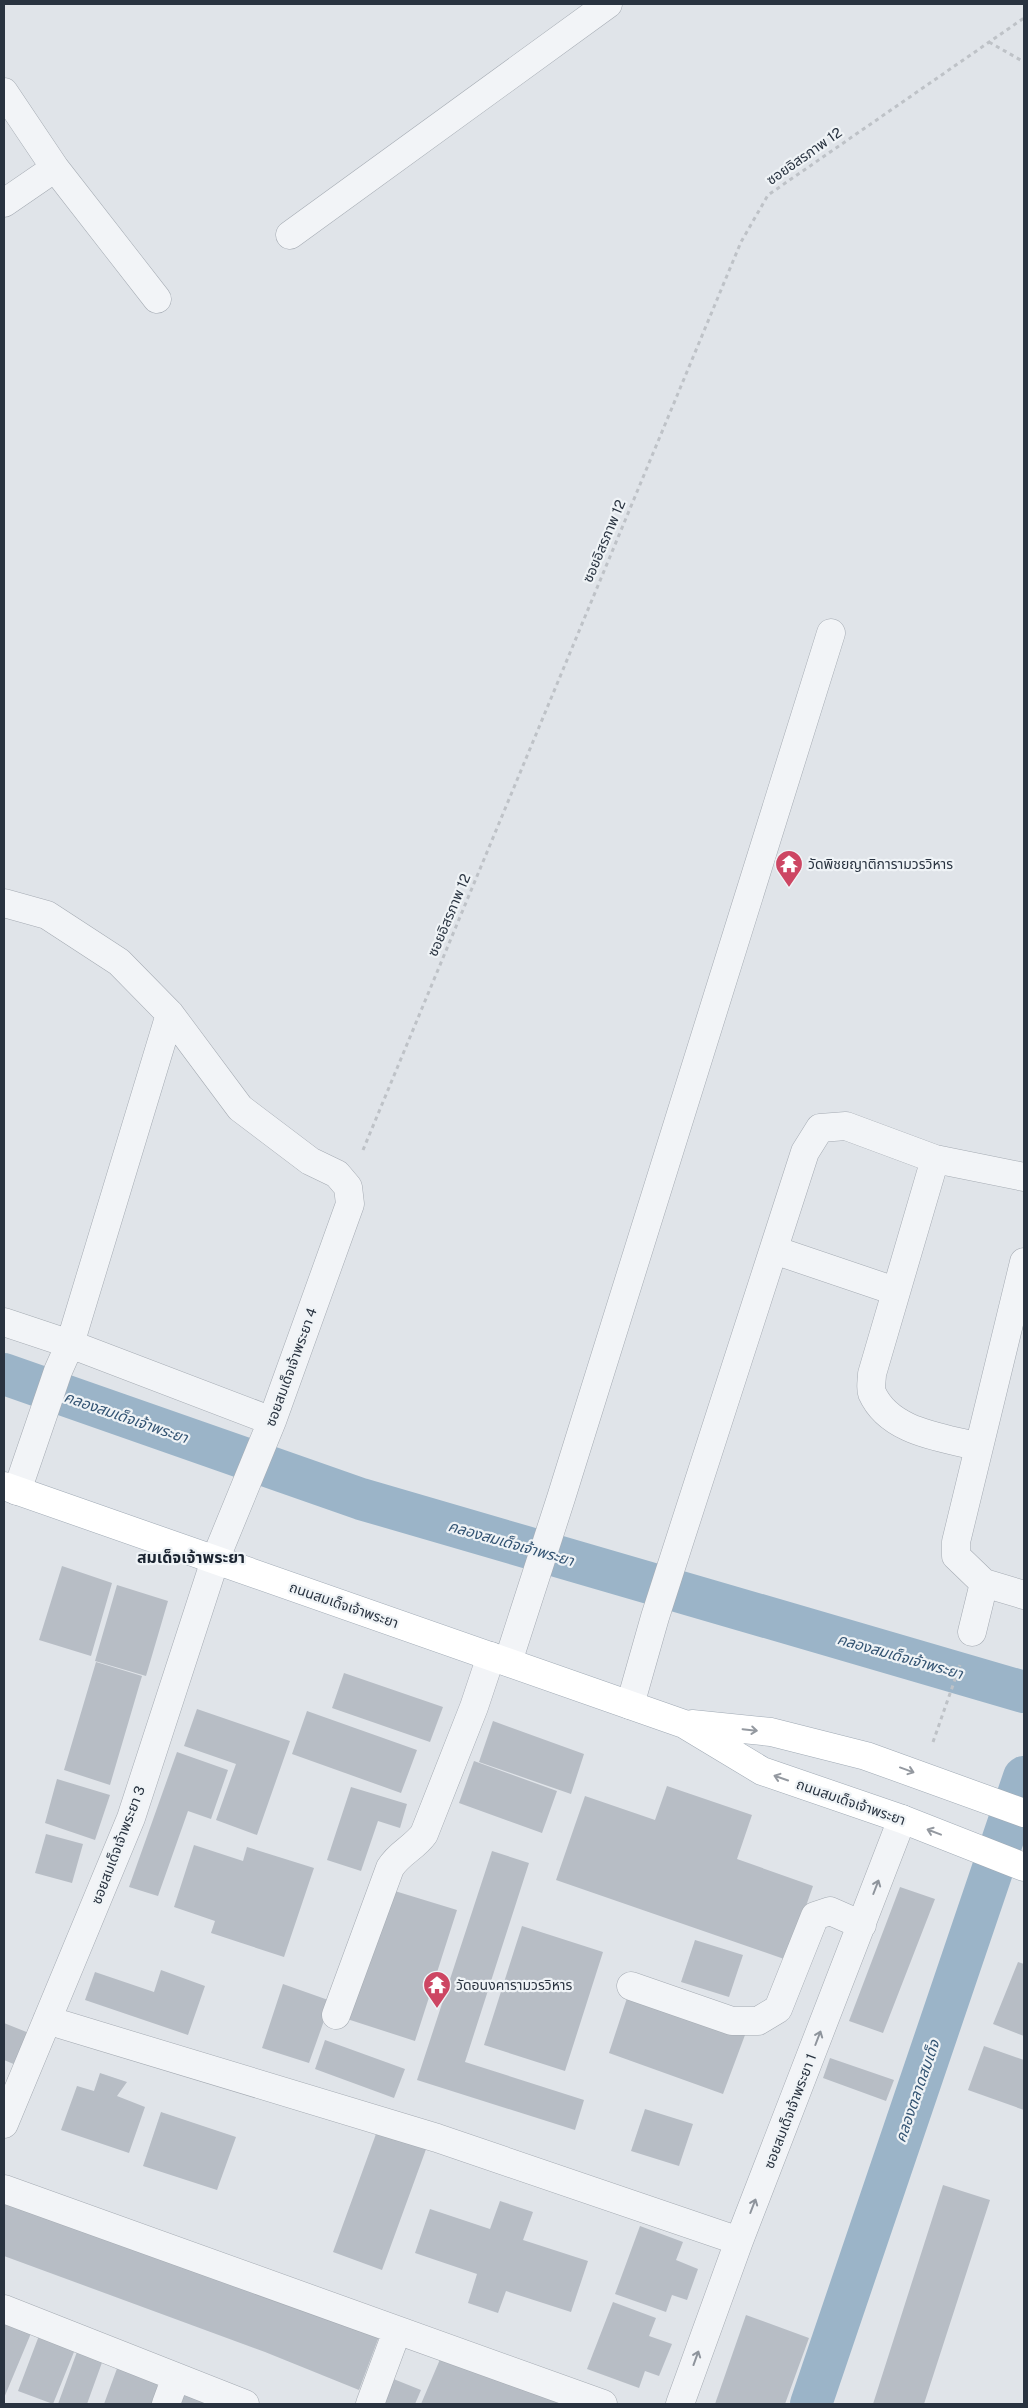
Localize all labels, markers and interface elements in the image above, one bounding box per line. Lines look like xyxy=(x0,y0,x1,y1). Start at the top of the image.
street label: ซอยอิสรภาพ 12 xyxy=(763,124,845,188)
street label: ซอยอิสรภาพ 12 xyxy=(579,497,629,585)
temple icon: วัดพิชยญาติการามวรวิหาร xyxy=(774,849,804,888)
place label: วัดพิชยญาติการามวรวิหาร xyxy=(808,856,953,872)
street label: ซอยอิสรภาพ 12 xyxy=(424,871,474,959)
street label: ซอยสมเด็จเจ้าพระยา 4 xyxy=(262,1305,320,1429)
water label: คลองสมเด็จเจ้าพระยา xyxy=(62,1388,191,1446)
water label: คลองสมเด็จเจ้าพระยา xyxy=(446,1517,577,1569)
district label: สมเด็จเจ้าพระยา xyxy=(137,1548,245,1567)
street label: ถนนสมเด็จเจ้าพระยา xyxy=(287,1579,401,1631)
water label: คลองสมเด็จเจ้าพระยา xyxy=(835,1630,966,1682)
one-way arrow xyxy=(742,1725,758,1735)
one-way arrow xyxy=(899,1766,914,1775)
one-way arrow xyxy=(774,1773,790,1782)
street label: ถนนสมเด็จเจ้าพระยา xyxy=(794,1776,908,1828)
street label: ซอยสมเด็จเจ้าพระยา 3 xyxy=(88,1784,148,1906)
one-way arrow xyxy=(927,1827,943,1836)
one-way arrow xyxy=(873,1879,882,1894)
temple icon: วัดอนงคารามวรวิหาร xyxy=(422,1970,452,2009)
place label: วัดอนงคารามวรวิหาร xyxy=(456,1977,573,1993)
one-way arrow xyxy=(814,2031,823,2046)
water label: คลองตลาดสมเด็จ xyxy=(892,2037,943,2144)
street label: ซอยสมเด็จเจ้าพระยา 1 xyxy=(761,2051,819,2171)
one-way arrow xyxy=(748,2199,758,2214)
one-way arrow xyxy=(692,2351,701,2367)

